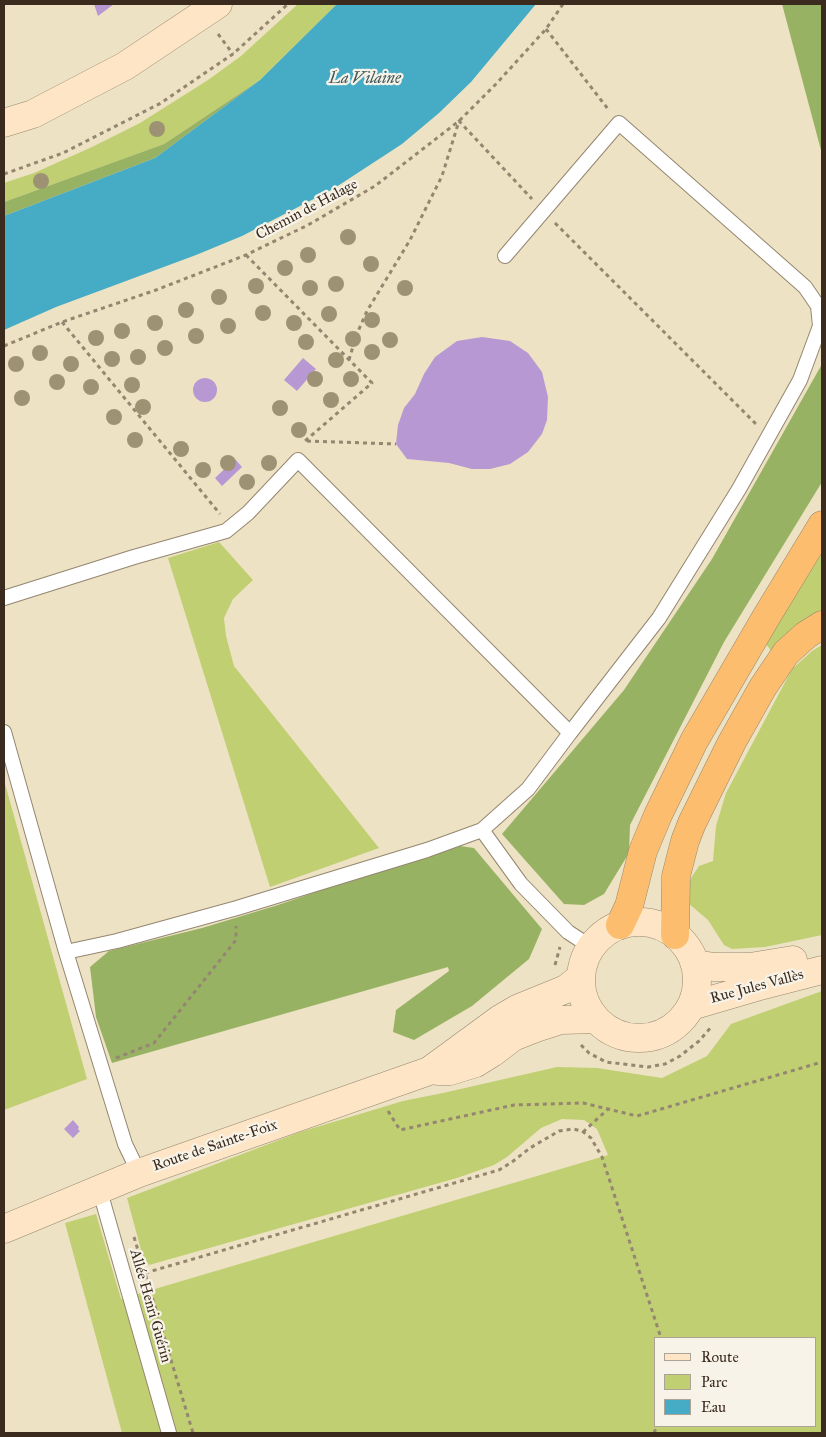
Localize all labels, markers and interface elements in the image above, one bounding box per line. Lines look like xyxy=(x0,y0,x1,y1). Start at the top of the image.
water label: La Vilaine xyxy=(329,69,401,89)
street label: Chemin de Halage xyxy=(253,176,361,244)
street label: Rue Jules Vallès xyxy=(708,966,806,1008)
street label: Route de Sainte-Foix xyxy=(150,1116,280,1176)
street label: Allée Henri Guérin xyxy=(125,1247,175,1365)
legend xyxy=(654,1337,816,1427)
text: Route xyxy=(701,1348,739,1366)
text: Parc xyxy=(701,1373,728,1391)
text: Eau xyxy=(701,1398,726,1416)

